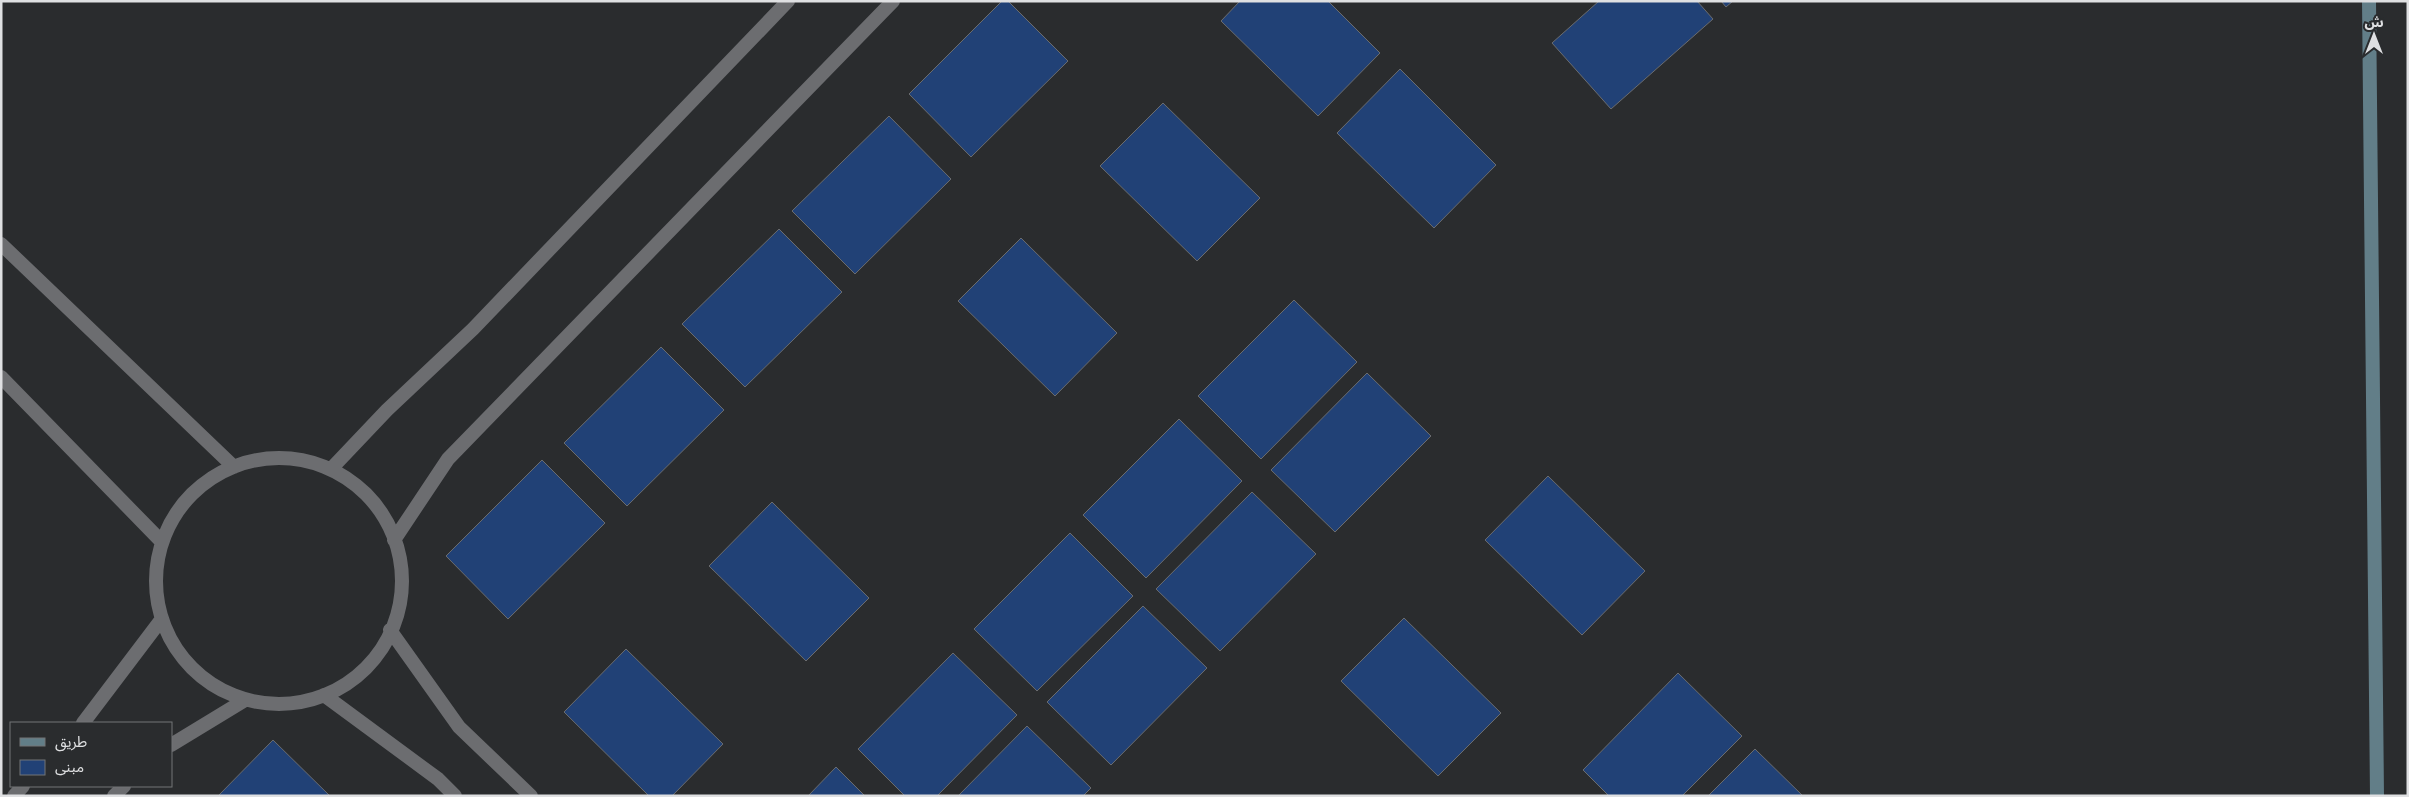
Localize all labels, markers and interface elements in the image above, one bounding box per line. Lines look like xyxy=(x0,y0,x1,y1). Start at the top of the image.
north arrow xyxy=(2349,10,2399,60)
text: ش xyxy=(2364,14,2384,31)
legend xyxy=(10,722,172,787)
text: طريق xyxy=(55,733,87,752)
text: مبنى xyxy=(55,758,84,776)

